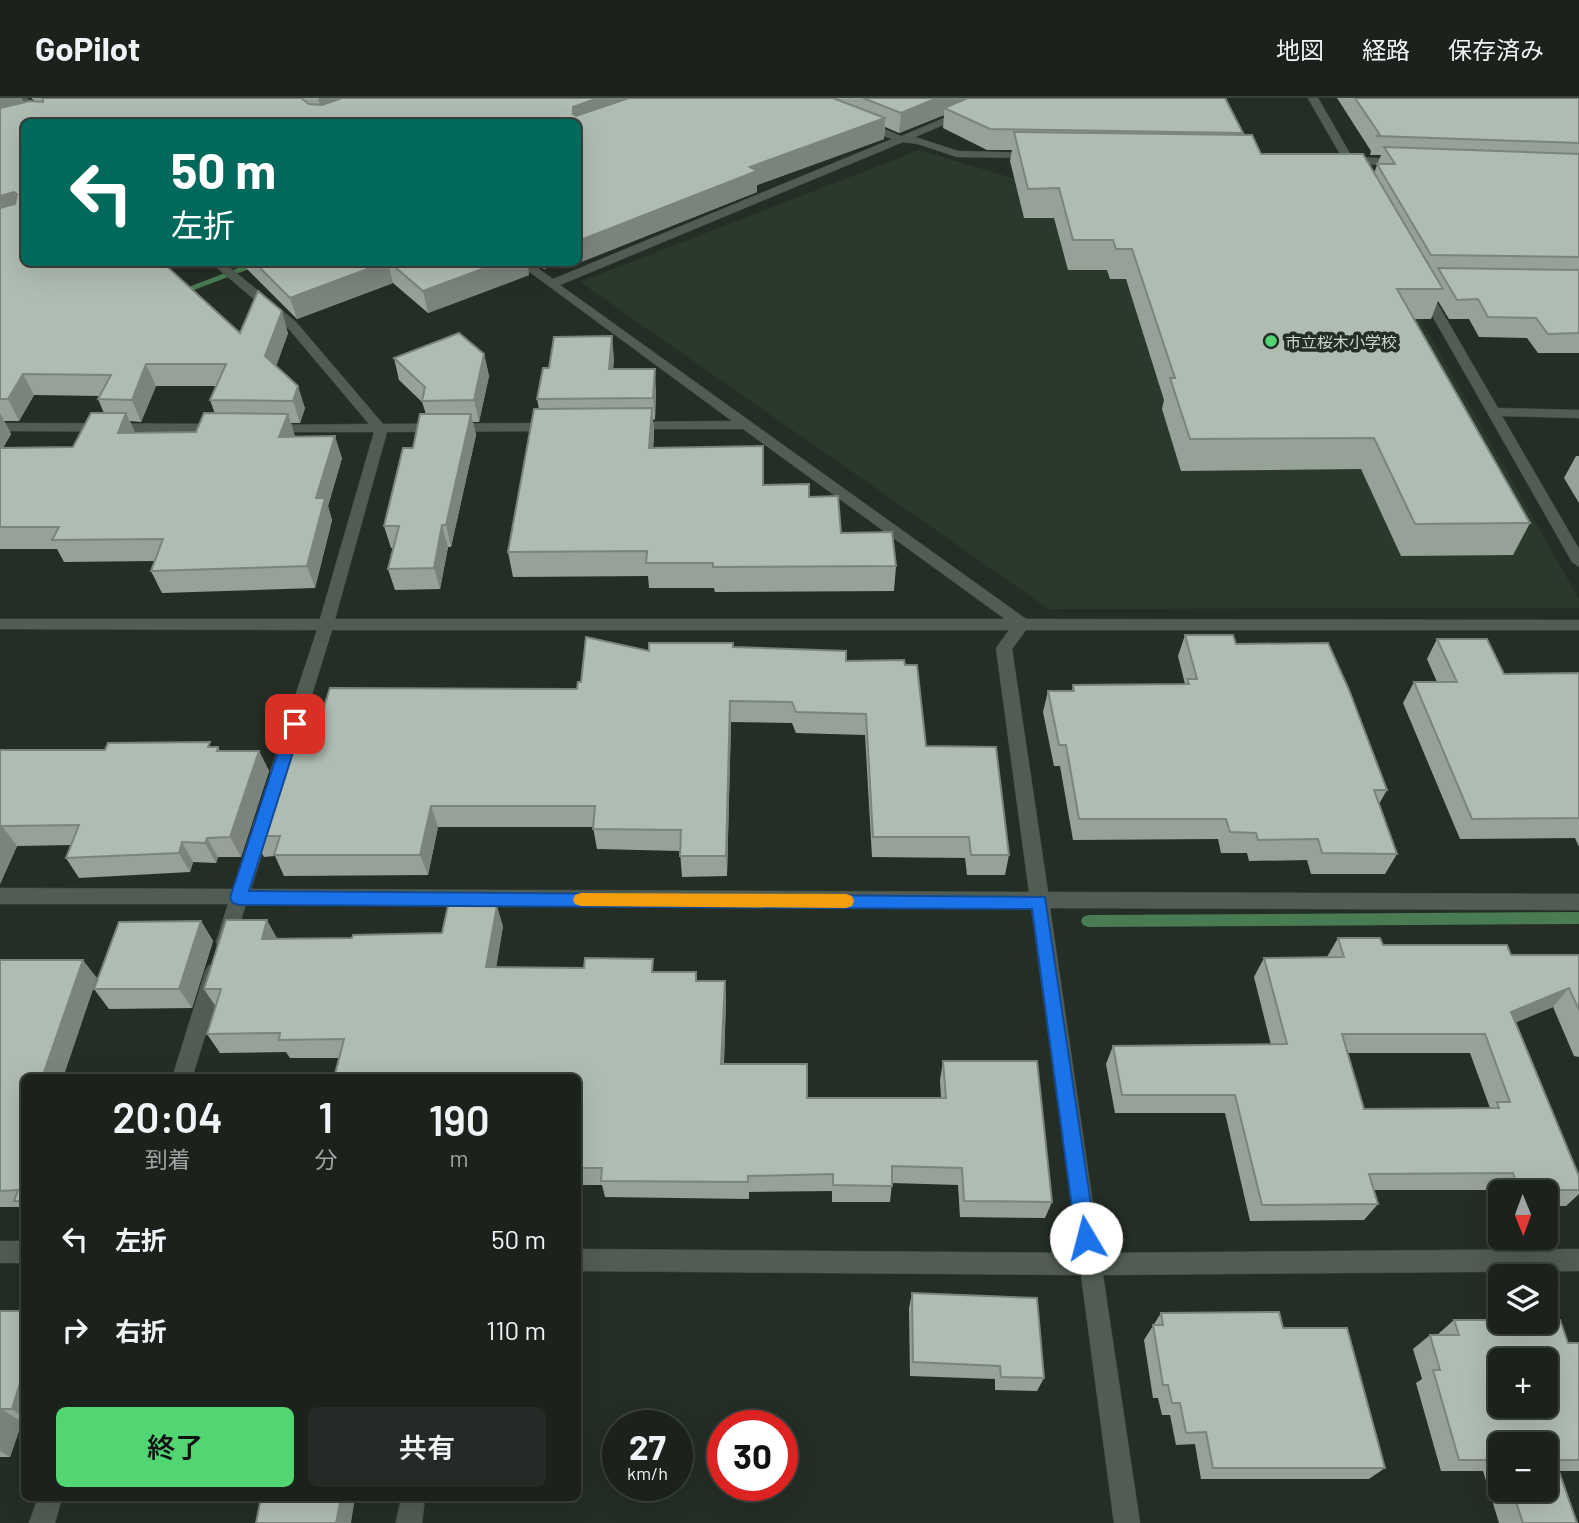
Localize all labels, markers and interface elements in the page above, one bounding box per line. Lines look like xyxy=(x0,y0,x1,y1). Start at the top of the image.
text: GoPilot xyxy=(35,28,140,68)
text: 地図 xyxy=(1276,35,1324,64)
text: 経路 xyxy=(1362,35,1410,64)
text: 保存済み xyxy=(1448,35,1544,64)
text: 50 m xyxy=(171,140,276,199)
icon: left xyxy=(56,147,147,238)
text: 左折 xyxy=(171,205,235,243)
place label: 市立桜木小学校 xyxy=(1285,332,1397,351)
marker: 市立桜木小学校 xyxy=(1263,333,1279,349)
pin xyxy=(265,694,325,754)
icon: arrive xyxy=(276,705,314,743)
text: 20:04 xyxy=(112,1091,223,1141)
text: 1 xyxy=(318,1091,333,1141)
text: 190 xyxy=(429,1094,490,1144)
text: m xyxy=(450,1144,469,1172)
text: 到着 xyxy=(145,1145,191,1173)
text: 分 xyxy=(314,1145,337,1173)
north arrow xyxy=(1488,1180,1558,1250)
map controls xyxy=(1488,1180,1558,1502)
position arrow xyxy=(1049,1201,1123,1275)
icon: left xyxy=(56,1220,94,1258)
text: 50 m xyxy=(491,1223,546,1254)
text: 左折 xyxy=(115,1224,167,1255)
button: layers xyxy=(1488,1264,1558,1334)
icon: right xyxy=(56,1311,94,1349)
text: 110 m xyxy=(486,1314,546,1345)
text: 右折 xyxy=(115,1315,167,1346)
button: + xyxy=(1488,1348,1558,1418)
button: 終了 xyxy=(56,1407,294,1487)
button: 共有 xyxy=(308,1407,546,1487)
speed limit sign: 30 xyxy=(707,1410,798,1501)
text: 27 xyxy=(629,1425,666,1467)
button: − xyxy=(1488,1432,1558,1502)
text: km/h xyxy=(627,1462,668,1484)

